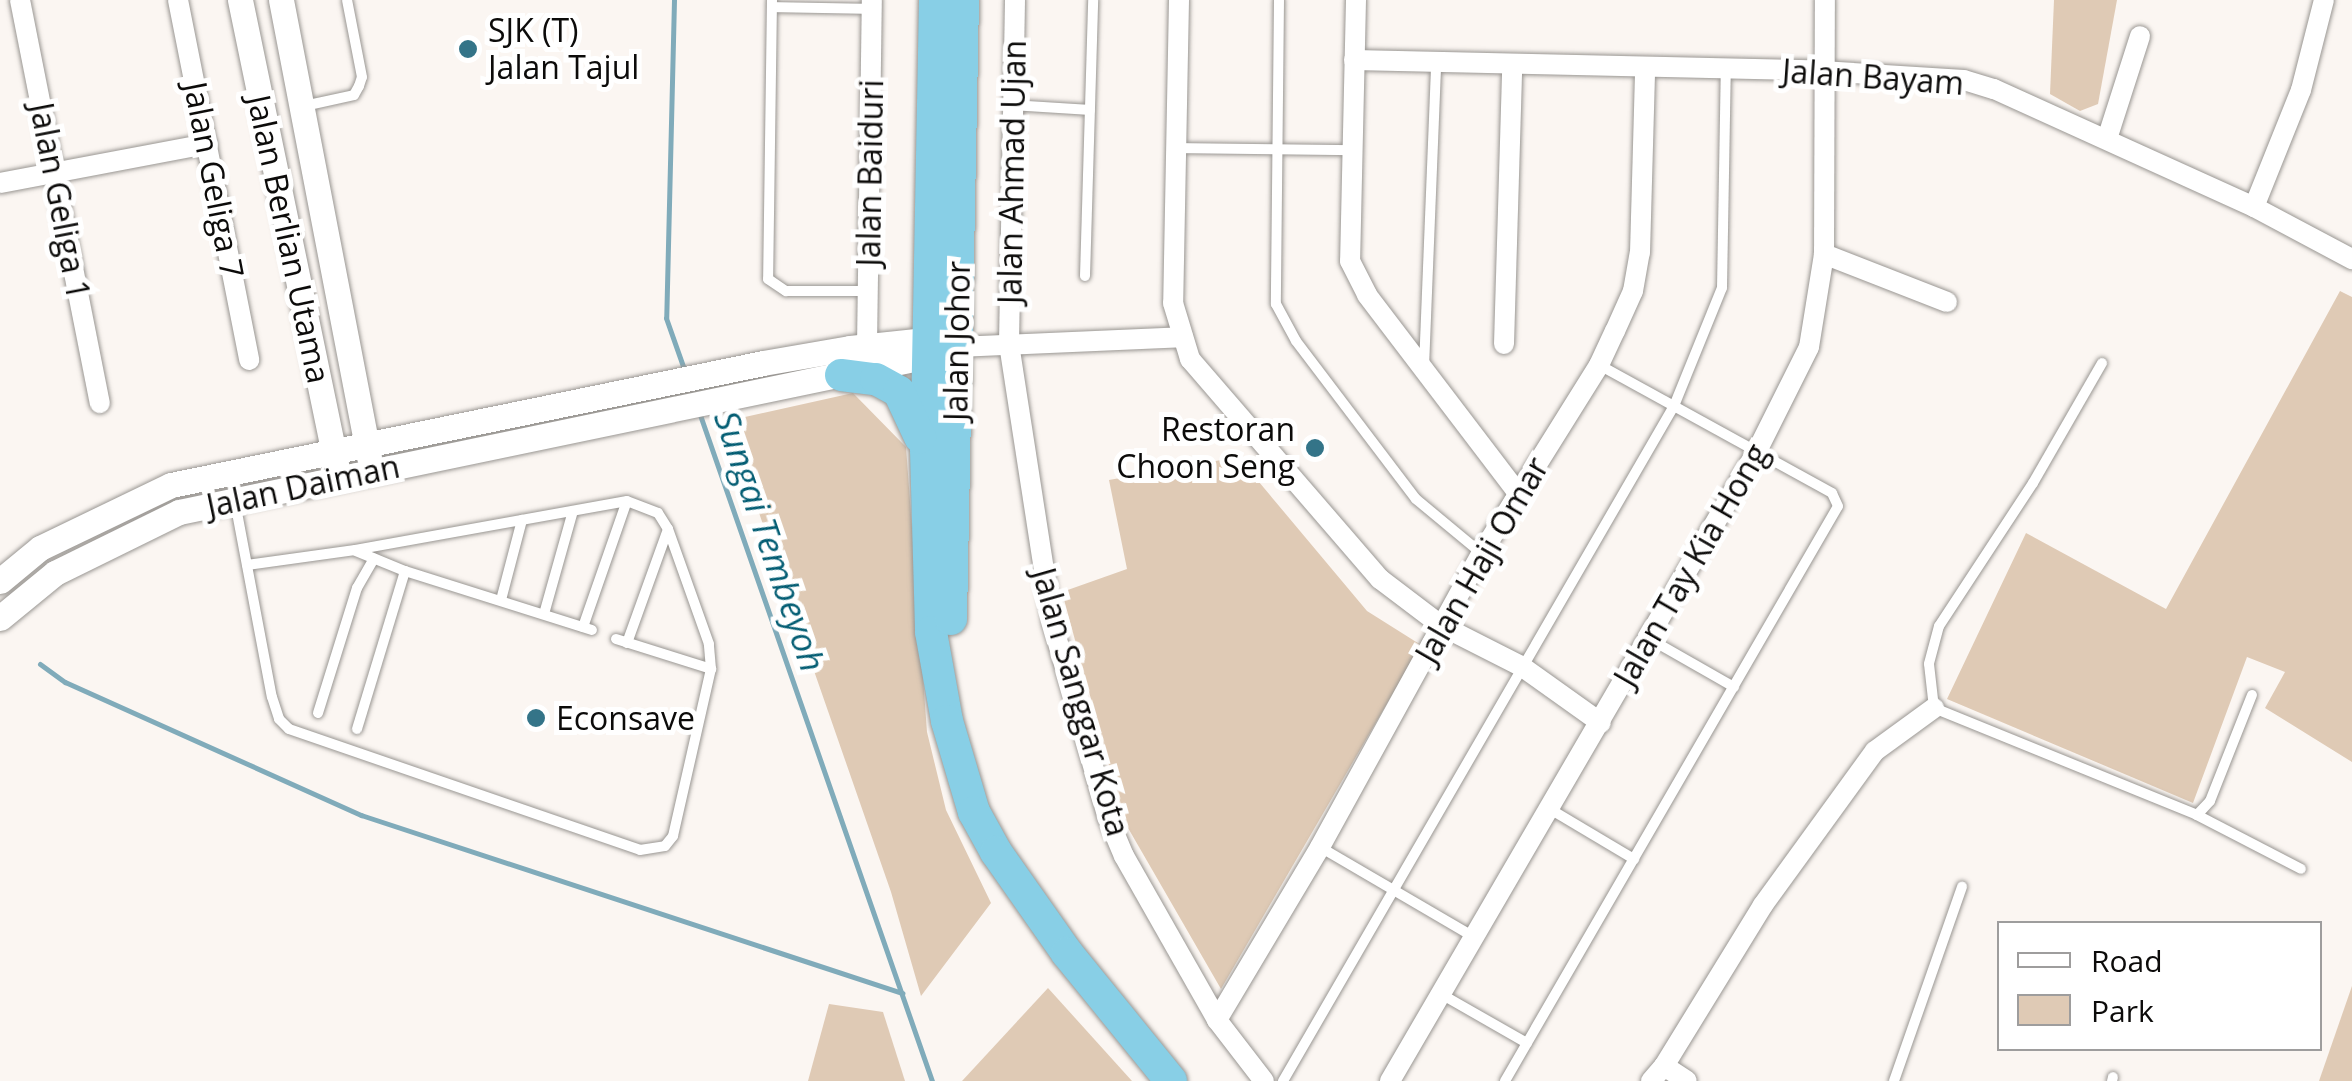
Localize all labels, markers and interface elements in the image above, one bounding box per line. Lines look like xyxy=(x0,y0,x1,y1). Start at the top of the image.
place label: SJK (T) Jalan Tajul xyxy=(488,12,639,87)
marker: SJK (T) Jalan Tajul xyxy=(457,38,479,60)
street label: Jalan Ahmad Ujan xyxy=(990,40,1034,304)
street label: Jalan Bayam xyxy=(1781,51,1965,103)
street label: Jalan Geliga 7 xyxy=(176,79,252,281)
street label: Jalan Baiduri xyxy=(849,79,891,267)
street label: Jalan Berlian Utama xyxy=(240,91,338,387)
street label: Jalan Geliga 1 xyxy=(22,100,98,302)
street label: Jalan Johor xyxy=(936,261,978,421)
water label: Sungai Tembeyoh xyxy=(706,405,834,677)
place label: Restoran Choon Seng xyxy=(1116,411,1295,486)
marker: Restoran Choon Seng xyxy=(1304,437,1326,459)
street label: Jalan Tay Kia Hong xyxy=(1606,437,1776,693)
street label: Jalan Daiman xyxy=(203,447,403,525)
street label: Jalan Haji Omar xyxy=(1408,450,1556,670)
street label: Jalan Sanggar Kota xyxy=(1024,564,1138,840)
place label: Econsave xyxy=(556,699,695,737)
marker: Econsave xyxy=(525,707,547,729)
legend xyxy=(1997,921,2322,1051)
text: Road xyxy=(2091,940,2163,981)
text: Park xyxy=(2091,990,2154,1031)

